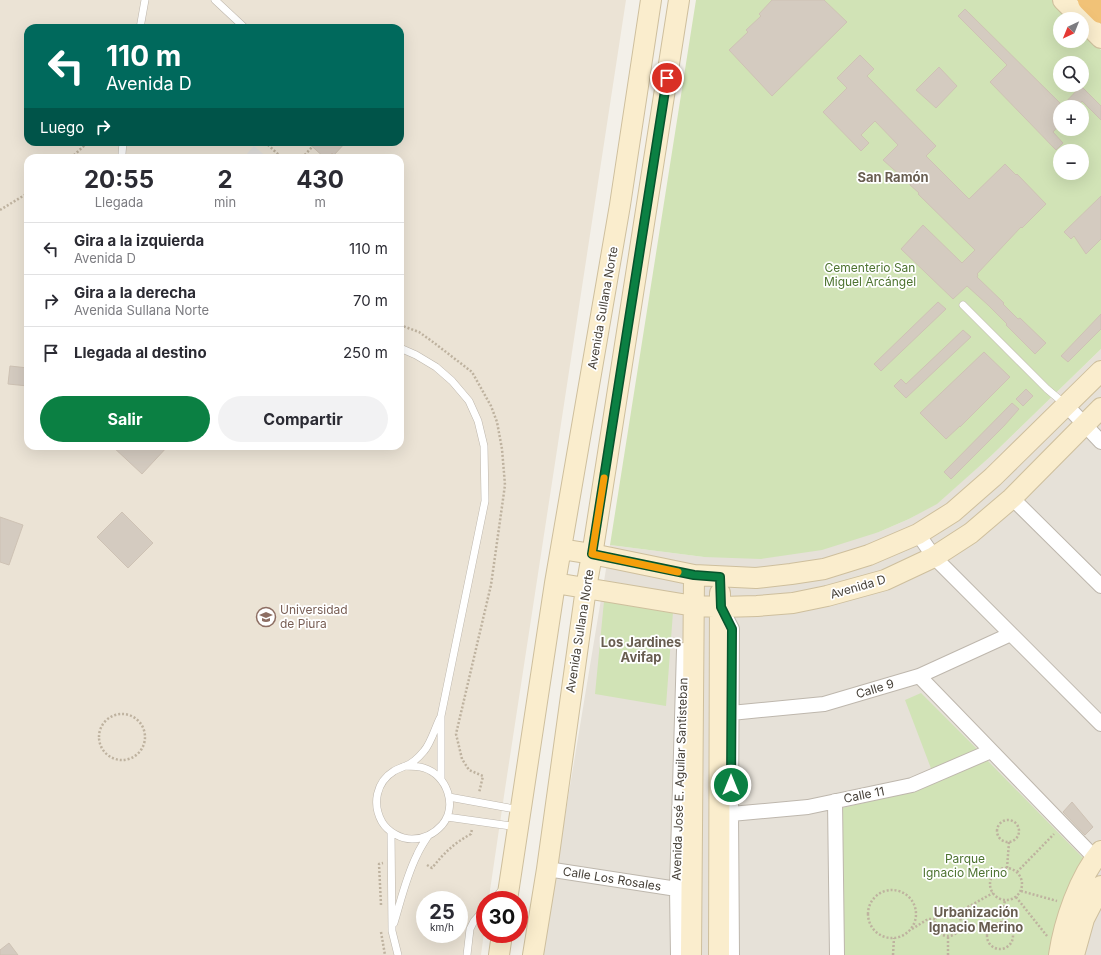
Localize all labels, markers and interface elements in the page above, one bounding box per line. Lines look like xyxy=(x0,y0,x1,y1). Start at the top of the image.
north arrow xyxy=(1053,12,1089,48)
map controls xyxy=(1053,12,1089,180)
text: 110 m xyxy=(106,39,181,73)
icon: left xyxy=(40,40,92,92)
button: search xyxy=(1053,56,1089,92)
pin xyxy=(650,61,684,95)
icon: arrive xyxy=(656,67,678,89)
text: Avenida D xyxy=(106,73,192,94)
button: + xyxy=(1053,100,1089,136)
icon: right xyxy=(92,116,114,138)
text: Luego xyxy=(40,118,84,137)
button: − xyxy=(1053,144,1089,180)
text: 20:55 xyxy=(84,165,154,194)
text: 2 xyxy=(217,165,233,194)
text: 430 xyxy=(296,165,344,194)
district label: San Ramón xyxy=(857,169,929,185)
text: Llegada xyxy=(95,194,143,210)
text: min xyxy=(214,194,236,210)
text: m xyxy=(314,194,326,210)
text: Gira a la izquierda xyxy=(74,231,204,250)
icon: left xyxy=(40,238,62,260)
text: 110 m xyxy=(349,239,388,258)
street label: Avenida Sullana Norte xyxy=(584,245,621,371)
text: Avenida D xyxy=(74,250,136,266)
park label: Cementerio San Miguel Arcángel xyxy=(824,260,916,289)
text: Gira a la derecha xyxy=(74,283,196,302)
icon: right xyxy=(40,290,62,312)
text: 70 m xyxy=(353,291,388,310)
text: Avenida Sullana Norte xyxy=(74,302,209,318)
icon: arrive xyxy=(40,342,62,364)
text: Llegada al destino xyxy=(74,343,207,362)
text: 250 m xyxy=(343,343,388,362)
button: Salir xyxy=(40,396,210,442)
button: Compartir xyxy=(218,396,388,442)
street label: Avenida Sullana Norte xyxy=(562,568,597,694)
street label: Avenida D xyxy=(828,571,887,602)
place label: Universidad de Piura xyxy=(280,602,348,631)
school or university icon: Universidad de Piura xyxy=(255,606,277,628)
district label: Los Jardines Avifap xyxy=(601,634,681,665)
street label: Calle 9 xyxy=(854,676,896,701)
street label: Avenida José E. Aguilar Santisteban xyxy=(668,677,691,881)
position arrow xyxy=(710,764,752,806)
street label: Calle 11 xyxy=(842,783,886,806)
park label: Parque Ignacio Merino xyxy=(923,851,1007,880)
street label: Calle Los Rosales xyxy=(562,863,662,894)
speed limit sign: 30 xyxy=(476,891,528,943)
text: 25 xyxy=(429,900,455,924)
district label: Urbanización Ignacio Merino xyxy=(929,904,1023,935)
text: km/h xyxy=(430,921,454,933)

